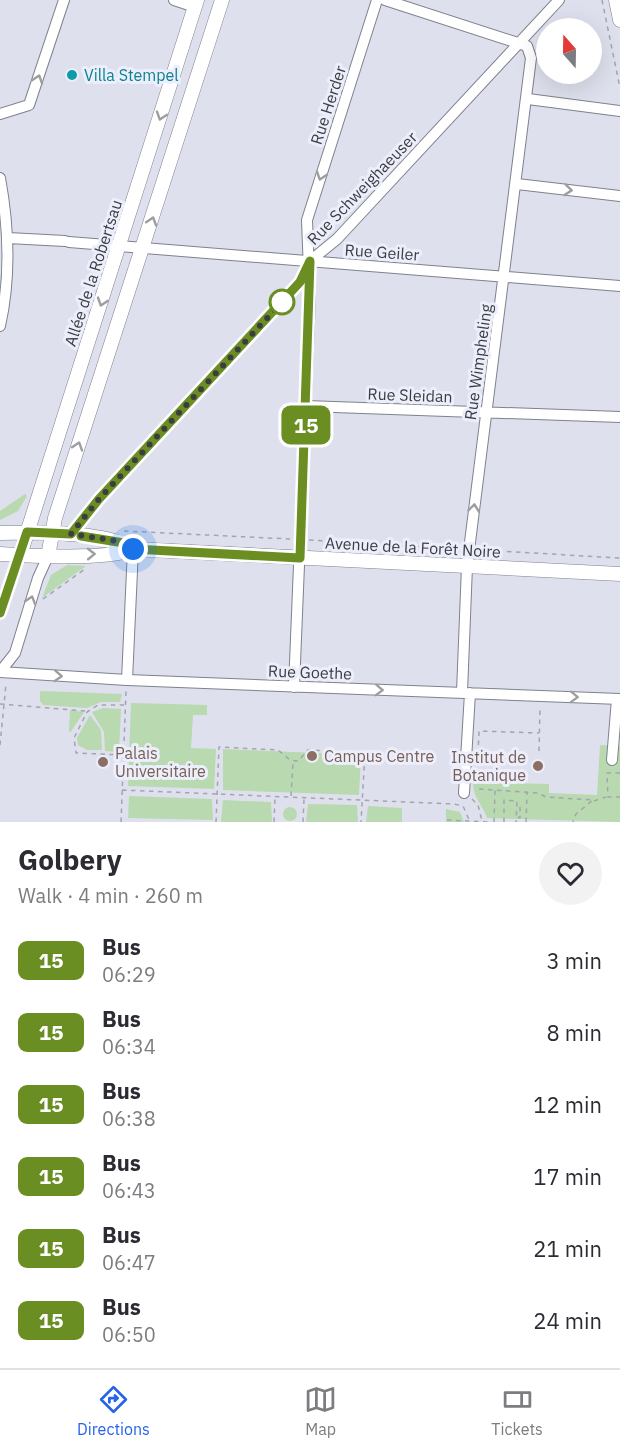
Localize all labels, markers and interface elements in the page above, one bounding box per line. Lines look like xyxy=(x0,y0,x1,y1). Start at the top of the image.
north arrow xyxy=(536,18,602,84)
map controls xyxy=(536,18,602,84)
street label: Rue Herder xyxy=(306,63,350,147)
place label: Villa Stempel xyxy=(84,65,179,85)
marker: Villa Stempel xyxy=(65,68,79,82)
one-way arrow xyxy=(31,74,43,84)
one-way arrow xyxy=(155,110,168,121)
street label: Rue Schweighaeuser xyxy=(303,127,421,249)
one-way arrow xyxy=(316,170,328,181)
one-way arrow xyxy=(564,183,573,196)
street label: Allée de la Robertsau xyxy=(60,197,126,349)
one-way arrow xyxy=(144,216,157,227)
street label: Rue Geiler xyxy=(344,239,420,265)
unlabelled marker xyxy=(269,289,295,315)
one-way arrow xyxy=(97,296,109,307)
street label: Rue Wimpheling xyxy=(460,302,496,421)
street label: Rue Sleidan xyxy=(367,384,453,406)
line badge: 15 xyxy=(279,406,333,444)
text: 15 xyxy=(293,411,319,439)
one-way arrow xyxy=(71,441,84,452)
one-way arrow xyxy=(468,504,480,513)
street label: Avenue de la Forêt Noire xyxy=(325,532,502,562)
your location xyxy=(118,534,148,564)
one-way arrow xyxy=(86,548,95,561)
one-way arrow xyxy=(24,595,36,606)
street label: Rue Goethe xyxy=(268,661,353,683)
one-way arrow xyxy=(54,670,63,683)
one-way arrow xyxy=(375,683,384,696)
one-way arrow xyxy=(569,691,578,704)
place label: Palais Universitaire xyxy=(115,743,206,781)
place label: Campus Centre xyxy=(324,746,435,766)
place label: Institut de Botanique xyxy=(451,747,526,785)
marker: Campus Centre xyxy=(305,749,319,763)
marker: Palais Universitaire xyxy=(96,755,110,769)
marker: Institut de Botanique xyxy=(531,759,545,773)
text: Golbery xyxy=(18,841,122,878)
button: heart xyxy=(539,842,602,905)
text: Walk · 4 min · 260 m xyxy=(18,882,203,909)
text: Bus xyxy=(102,932,141,961)
text: 15 xyxy=(38,946,64,974)
text: 3 min xyxy=(546,946,602,975)
text: 06:29 xyxy=(102,961,156,988)
text: Bus xyxy=(102,1004,141,1033)
text: 15 xyxy=(38,1018,64,1046)
text: 8 min xyxy=(546,1018,602,1047)
text: 06:34 xyxy=(102,1033,156,1060)
text: Bus xyxy=(102,1076,141,1105)
text: 15 xyxy=(38,1090,64,1118)
text: 12 min xyxy=(533,1090,602,1119)
text: 06:38 xyxy=(102,1105,156,1132)
text: Bus xyxy=(102,1148,141,1177)
text: 15 xyxy=(38,1162,64,1190)
text: 17 min xyxy=(533,1162,602,1191)
text: 06:43 xyxy=(102,1177,156,1204)
text: Bus xyxy=(102,1220,141,1249)
text: 15 xyxy=(38,1234,64,1262)
text: 21 min xyxy=(533,1234,602,1263)
text: 06:47 xyxy=(102,1249,156,1276)
text: Bus xyxy=(102,1292,141,1321)
text: 15 xyxy=(38,1306,64,1334)
text: 24 min xyxy=(533,1306,602,1335)
text: 06:50 xyxy=(102,1321,156,1348)
tab: Directions xyxy=(77,1383,150,1439)
tab: Map xyxy=(304,1383,337,1439)
tab: Tickets xyxy=(491,1383,543,1439)

